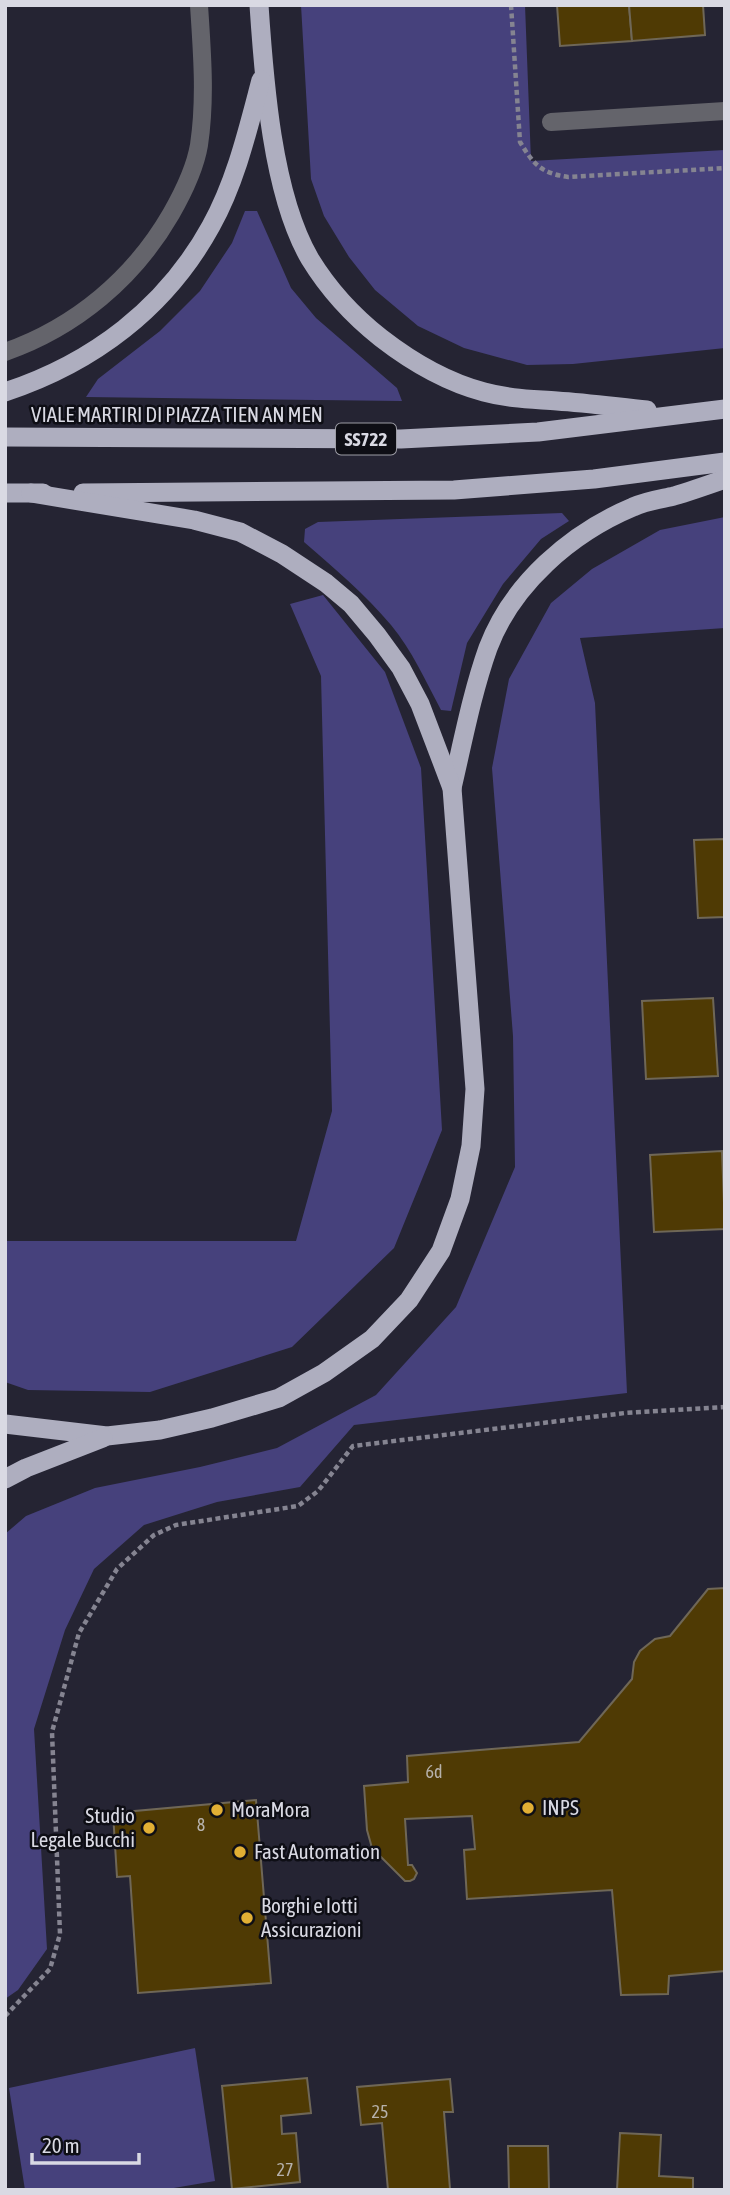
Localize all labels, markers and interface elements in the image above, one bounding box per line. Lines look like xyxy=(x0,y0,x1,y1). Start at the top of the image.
street label: VIALE MARTIRI DI PIAZZA TIEN AN MEN xyxy=(31,402,323,426)
road number: SS722 xyxy=(336,424,396,454)
house number: 6d xyxy=(426,1761,443,1782)
place label: INPS xyxy=(542,1795,579,1819)
place label: MoraMora xyxy=(231,1797,310,1821)
marker: INPS xyxy=(520,1800,536,1816)
marker: MoraMora xyxy=(209,1802,225,1818)
place label: Studio Legale Bucchi xyxy=(31,1803,135,1851)
house number: 8 xyxy=(197,1814,205,1835)
marker: Studio Legale Bucchi xyxy=(141,1820,157,1836)
place label: Fast Automation xyxy=(254,1839,380,1863)
marker: Fast Automation xyxy=(232,1844,248,1860)
place label: Borghi e Iotti Assicurazioni xyxy=(261,1893,362,1941)
marker: Borghi e Iotti Assicurazioni xyxy=(239,1910,255,1926)
house number: 25 xyxy=(372,2101,388,2122)
scale bar xyxy=(32,2122,138,2166)
text: 20 m xyxy=(42,2133,80,2157)
house number: 27 xyxy=(277,2159,293,2180)

